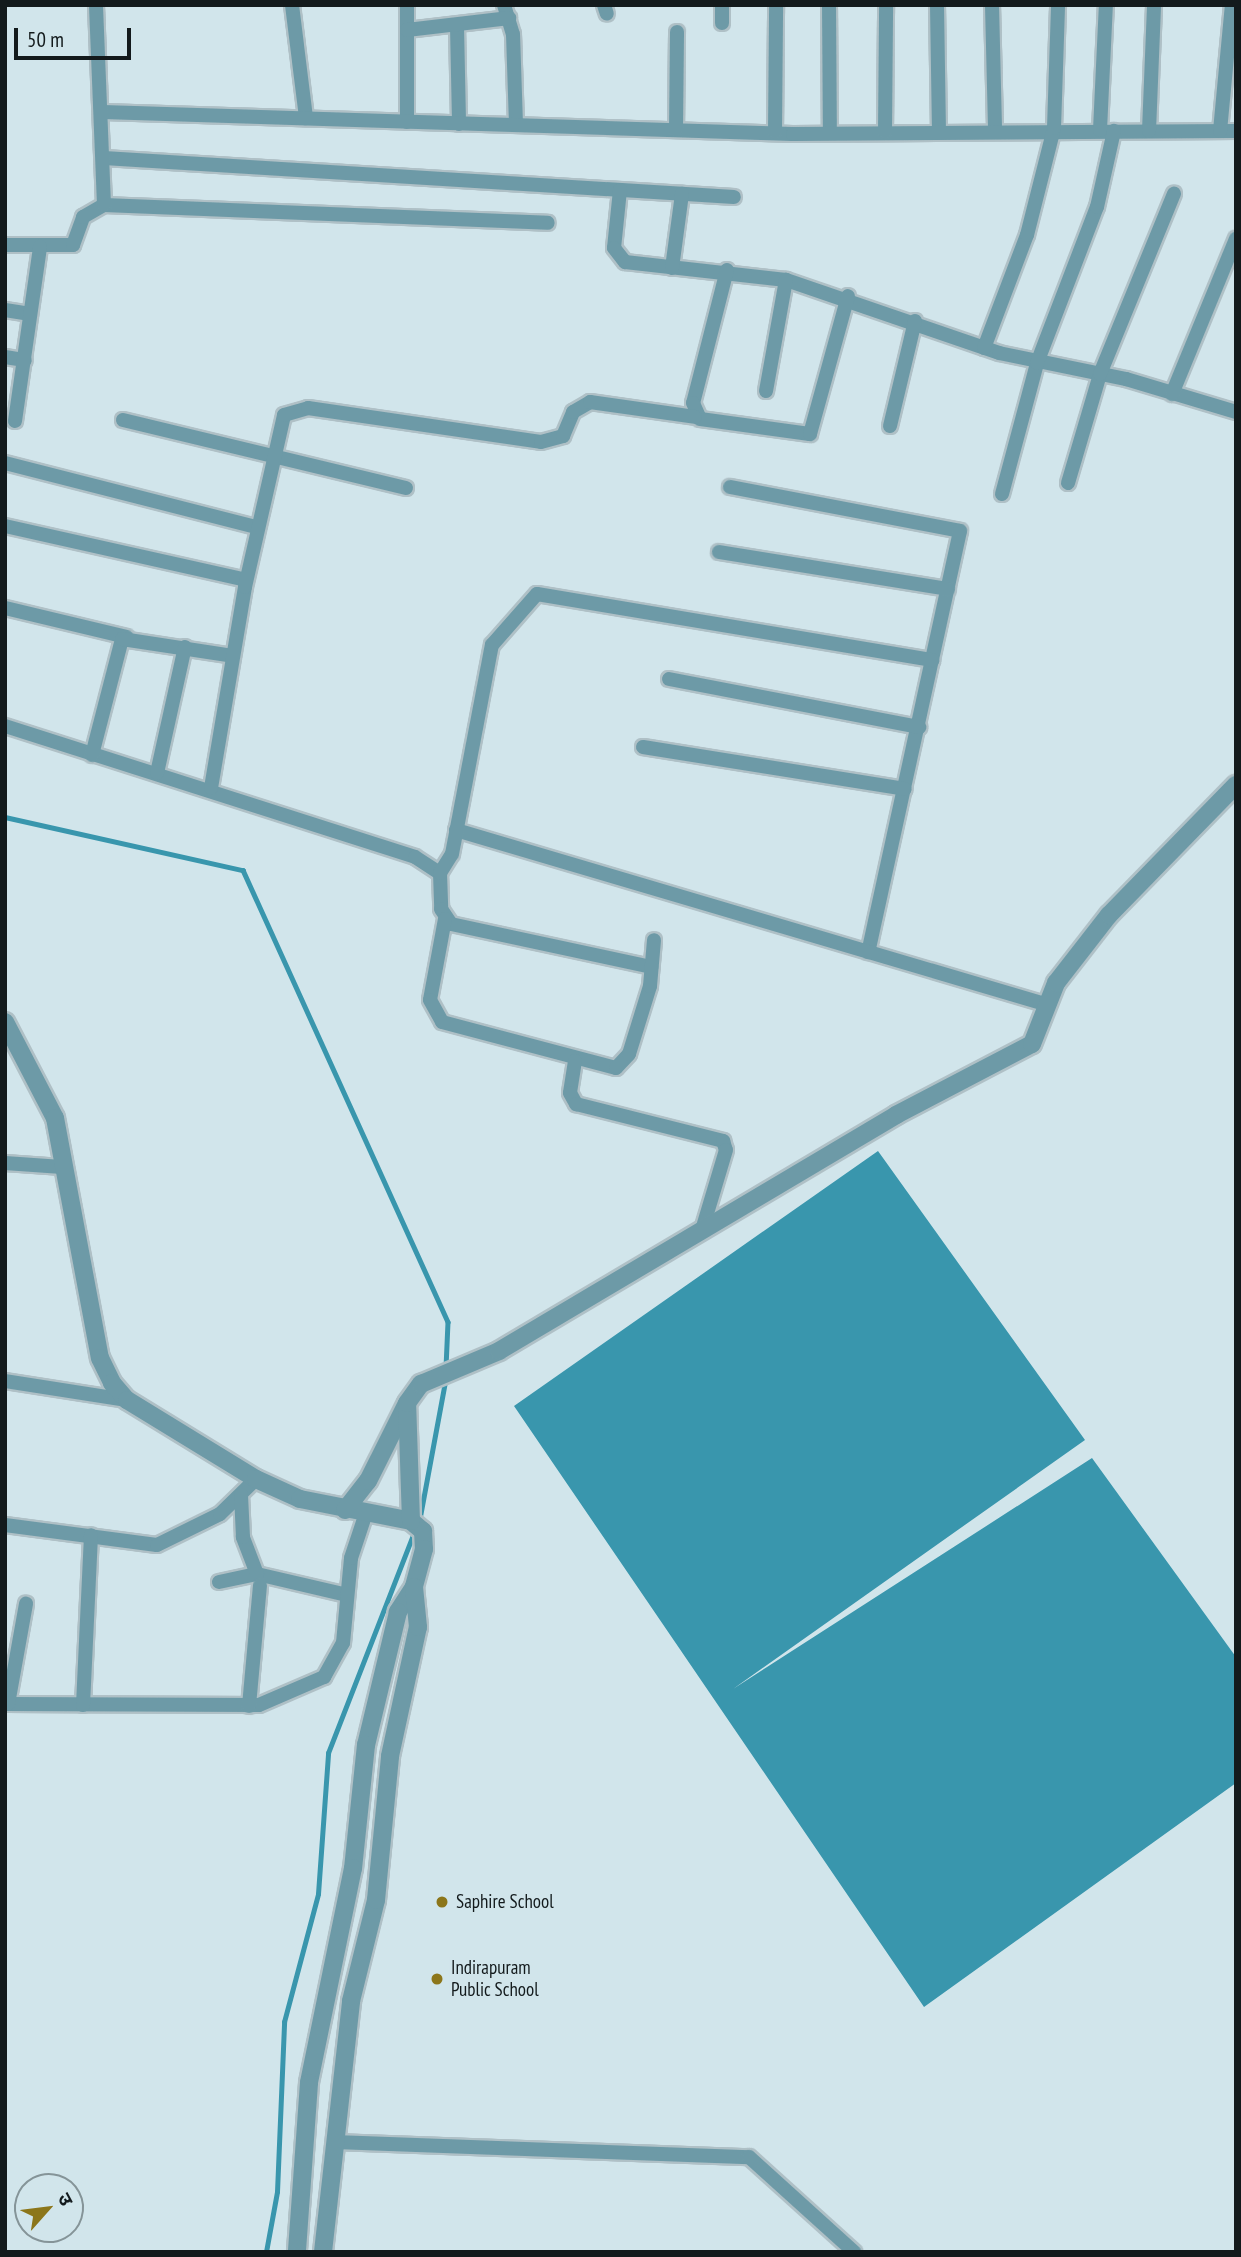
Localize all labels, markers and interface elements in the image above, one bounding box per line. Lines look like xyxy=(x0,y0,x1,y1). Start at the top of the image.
scale bar xyxy=(18,14,135,58)
text: 50 m xyxy=(27,26,64,53)
place label: Saphire School xyxy=(456,1891,554,1913)
marker: Saphire School xyxy=(434,1894,450,1910)
place label: Indirapuram Public School xyxy=(451,1957,539,2001)
marker: Indirapuram Public School xyxy=(429,1971,445,1987)
north arrow xyxy=(14,2173,84,2243)
text: उ xyxy=(53,2189,79,2210)

